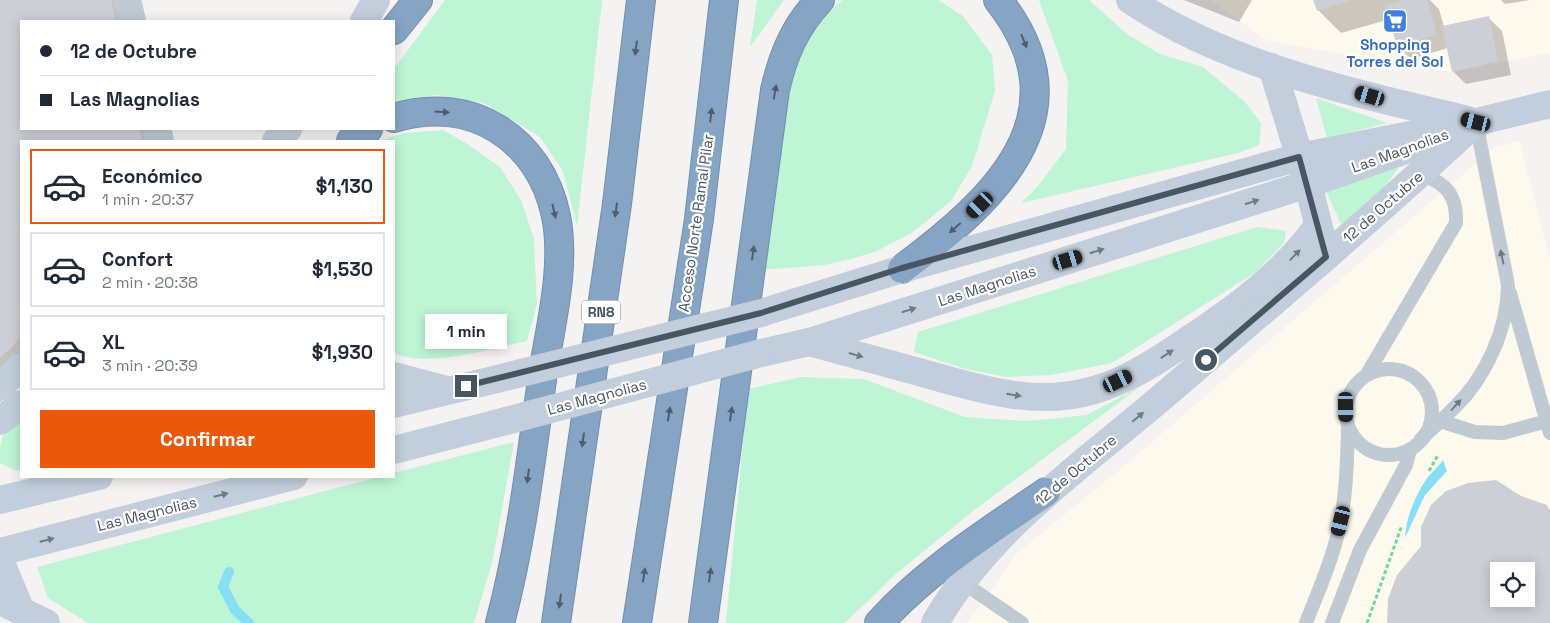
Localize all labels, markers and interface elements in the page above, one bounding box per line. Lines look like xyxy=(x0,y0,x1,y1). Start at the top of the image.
supermarket icon: Shopping Torres del Sol xyxy=(1382,8,1408,34)
one-way arrow xyxy=(1020,34,1028,48)
place label: Shopping Torres del Sol xyxy=(1347,35,1443,71)
text: 12 de Octubre xyxy=(70,39,197,64)
one-way arrow xyxy=(632,41,640,57)
one-way arrow xyxy=(772,83,780,99)
car xyxy=(1353,84,1386,108)
text: Las Magnolias xyxy=(70,87,200,112)
one-way arrow xyxy=(707,106,715,122)
one-way arrow xyxy=(434,108,450,116)
car xyxy=(1459,111,1492,133)
street label: Las Magnolias xyxy=(1349,124,1451,177)
street label: Acceso Norte Ramal Pilar xyxy=(674,132,717,313)
icon: car xyxy=(42,164,87,209)
text: Económico xyxy=(102,164,203,189)
street label: 12 de Octubre xyxy=(1339,166,1427,247)
text: $1,130 xyxy=(316,174,373,199)
text: 1 min · 20:37 xyxy=(102,189,194,210)
car xyxy=(963,189,996,221)
one-way arrow xyxy=(1245,197,1260,205)
one-way arrow xyxy=(612,202,620,218)
one-way arrow xyxy=(550,204,558,219)
one-way arrow xyxy=(949,222,961,233)
one-way arrow xyxy=(749,244,757,260)
one-way arrow xyxy=(1090,246,1105,254)
icon: car xyxy=(42,247,87,292)
text: Confort xyxy=(102,247,173,272)
car xyxy=(1051,248,1084,272)
one-way arrow xyxy=(1498,249,1506,265)
one-way arrow xyxy=(1289,250,1301,262)
text: $1,530 xyxy=(312,257,373,282)
street label: Las Magnolias xyxy=(935,261,1038,310)
text: 2 min · 20:38 xyxy=(102,272,198,293)
road number: RN8 xyxy=(582,300,620,324)
one-way arrow xyxy=(902,306,917,314)
callout: 1 min xyxy=(425,314,507,348)
text: 1 min xyxy=(446,321,486,342)
icon: car xyxy=(42,330,87,375)
text: XL xyxy=(102,330,125,355)
text: $1,930 xyxy=(312,340,373,365)
route start xyxy=(1195,349,1217,371)
one-way arrow xyxy=(1160,350,1173,359)
one-way arrow xyxy=(849,351,864,359)
text: 3 min · 20:39 xyxy=(102,355,198,376)
car xyxy=(1101,368,1134,394)
street label: Las Magnolias xyxy=(545,374,649,419)
route end xyxy=(455,375,477,397)
one-way arrow xyxy=(1006,391,1022,399)
car xyxy=(1338,392,1353,422)
one-way arrow xyxy=(1450,400,1462,412)
one-way arrow xyxy=(728,405,736,421)
one-way arrow xyxy=(665,406,673,422)
button: Confirmar xyxy=(40,410,375,468)
one-way arrow xyxy=(1132,411,1144,423)
street label: 12 de Octubre xyxy=(1031,430,1120,509)
one-way arrow xyxy=(578,432,586,448)
one-way arrow xyxy=(524,469,532,485)
one-way arrow xyxy=(214,491,229,499)
street label: Las Magnolias xyxy=(95,492,199,535)
car xyxy=(1330,505,1351,537)
one-way arrow xyxy=(40,536,55,544)
map controls xyxy=(1490,562,1535,607)
button: locate xyxy=(1490,562,1535,607)
one-way arrow xyxy=(640,566,648,582)
one-way arrow xyxy=(706,566,714,582)
one-way arrow xyxy=(555,593,563,609)

